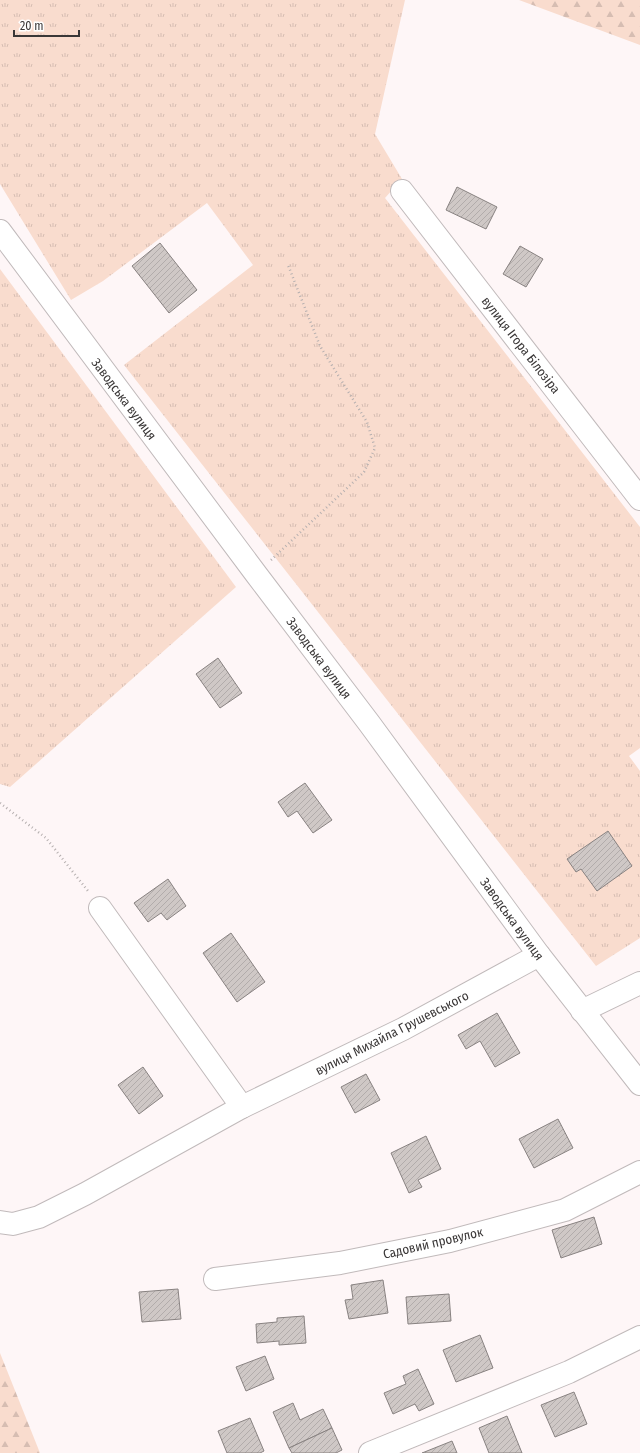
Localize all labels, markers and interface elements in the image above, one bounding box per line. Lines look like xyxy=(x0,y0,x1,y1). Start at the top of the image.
scale bar xyxy=(14,12,79,38)
text: 20 m xyxy=(20,19,44,33)
street label: вулиця Ігора Білозіра xyxy=(479,294,563,396)
street label: Заводська вулиця xyxy=(88,355,160,443)
street label: Заводська вулиця xyxy=(283,614,355,702)
street label: Заводська вулиця xyxy=(477,875,547,963)
street label: вулиця Михайла Грушевського xyxy=(313,988,471,1078)
street label: Садовий провулок xyxy=(382,1224,484,1262)

